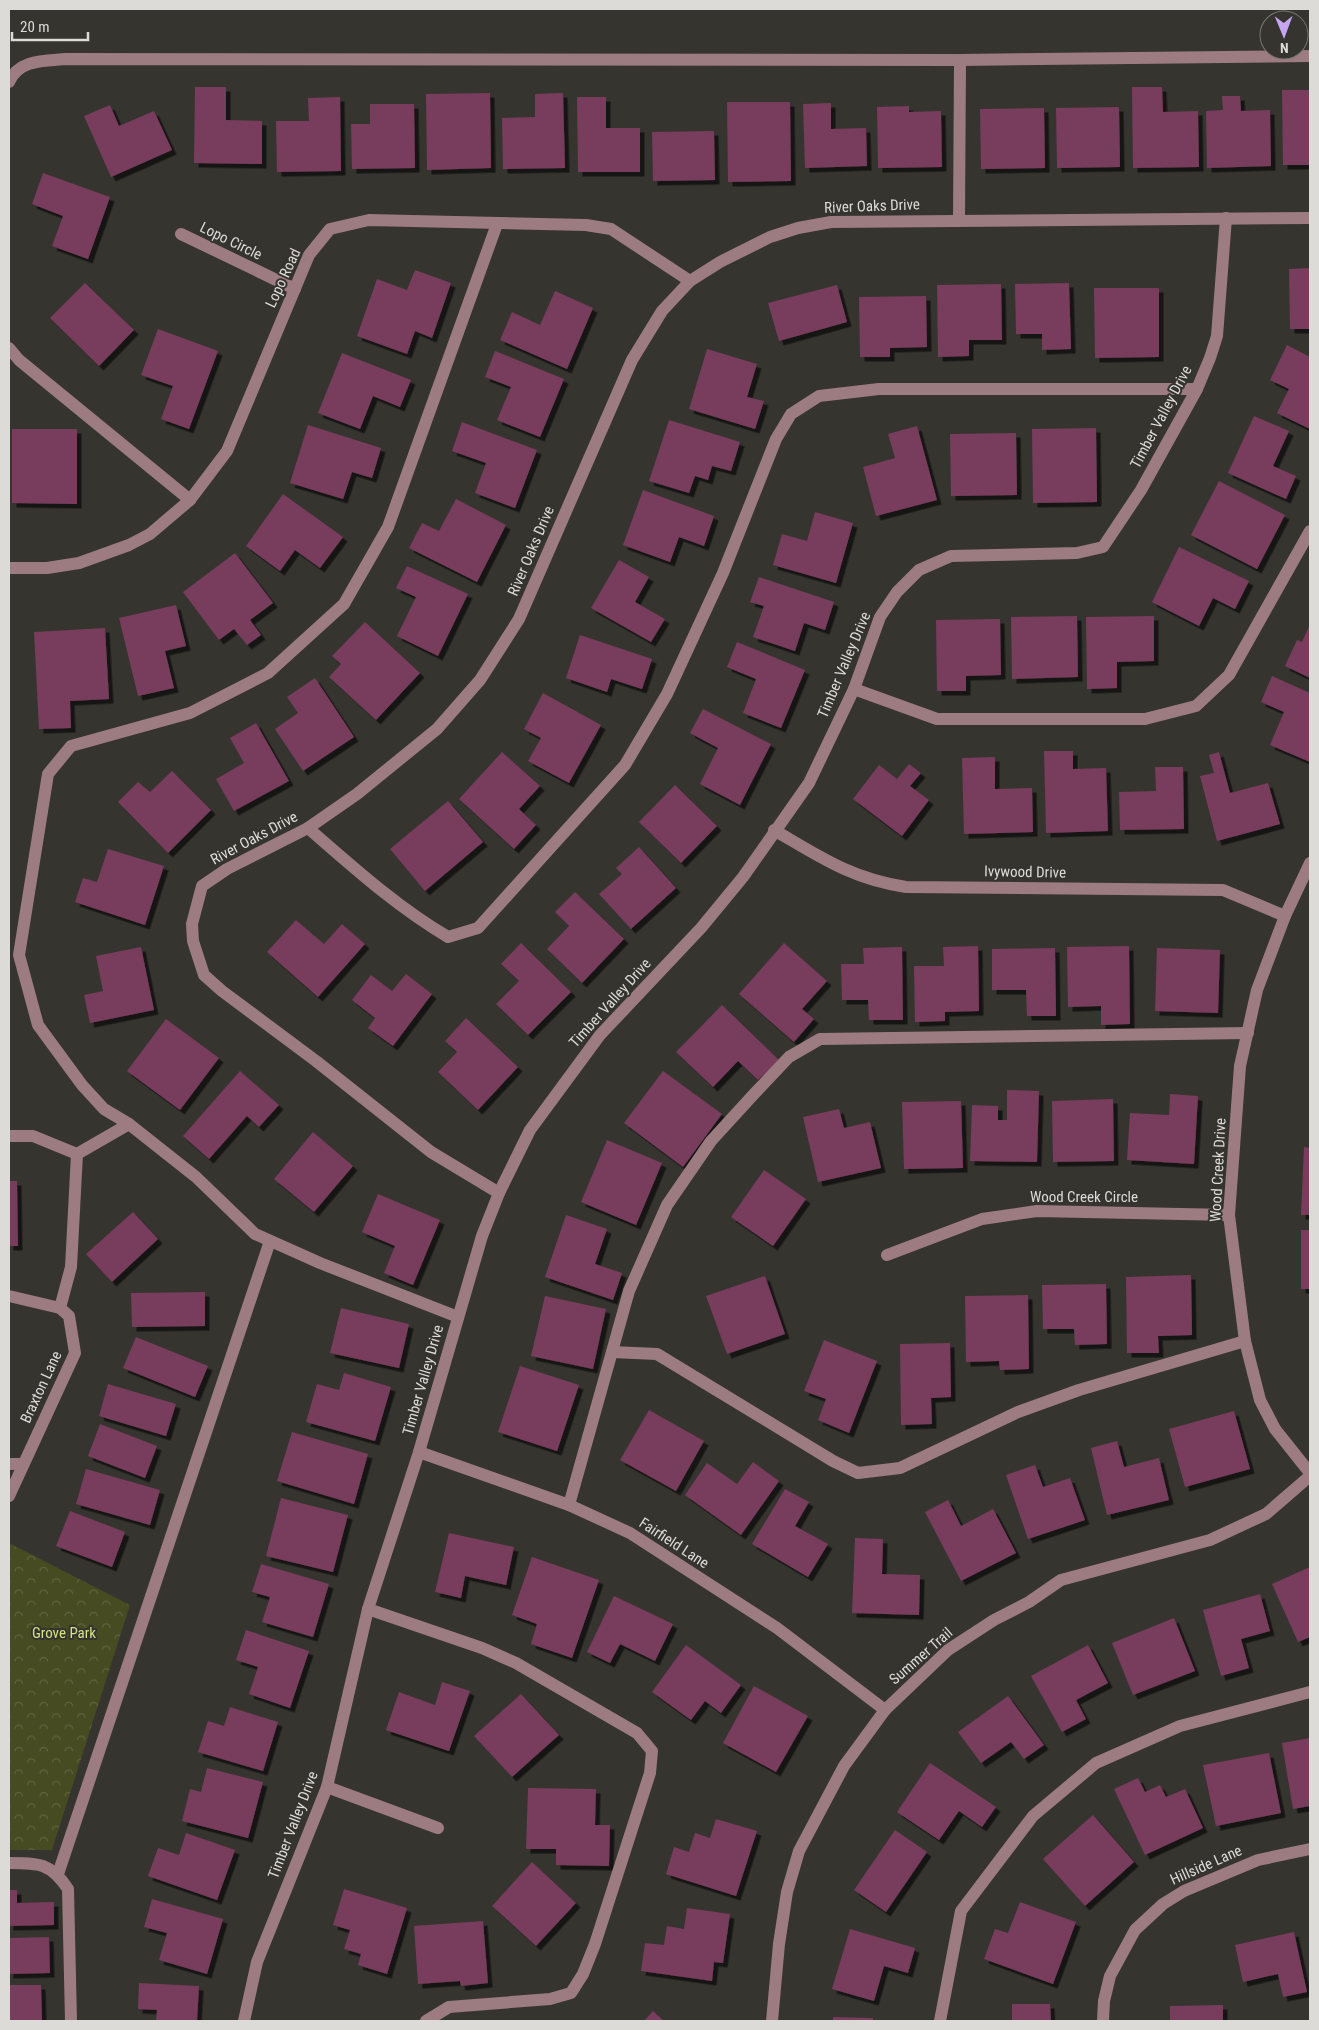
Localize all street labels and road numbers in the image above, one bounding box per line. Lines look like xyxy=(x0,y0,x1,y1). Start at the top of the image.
street label: River Oaks Drive xyxy=(824,195,920,217)
street label: Lopo Circle xyxy=(197,218,265,264)
street label: Lopo Road xyxy=(261,246,305,310)
street label: Timber Valley Drive xyxy=(1126,363,1196,471)
street label: River Oaks Drive xyxy=(504,503,558,599)
street label: Timber Valley Drive xyxy=(814,609,874,721)
street label: River Oaks Drive xyxy=(207,808,301,868)
street label: Ivywood Drive xyxy=(984,862,1066,882)
street label: Timber Valley Drive xyxy=(565,955,655,1051)
street label: Wood Creek Drive xyxy=(1206,1117,1230,1223)
street label: Wood Creek Circle xyxy=(1030,1188,1138,1206)
street label: Timber Valley Drive xyxy=(399,1323,447,1437)
street label: Braxton Lane xyxy=(16,1348,66,1426)
street label: Fairfield Lane xyxy=(636,1514,712,1572)
street label: Summer Trail xyxy=(886,1624,956,1688)
street label: Timber Valley Drive xyxy=(264,1769,322,1881)
street label: Hillside Lane xyxy=(1167,1841,1245,1889)

